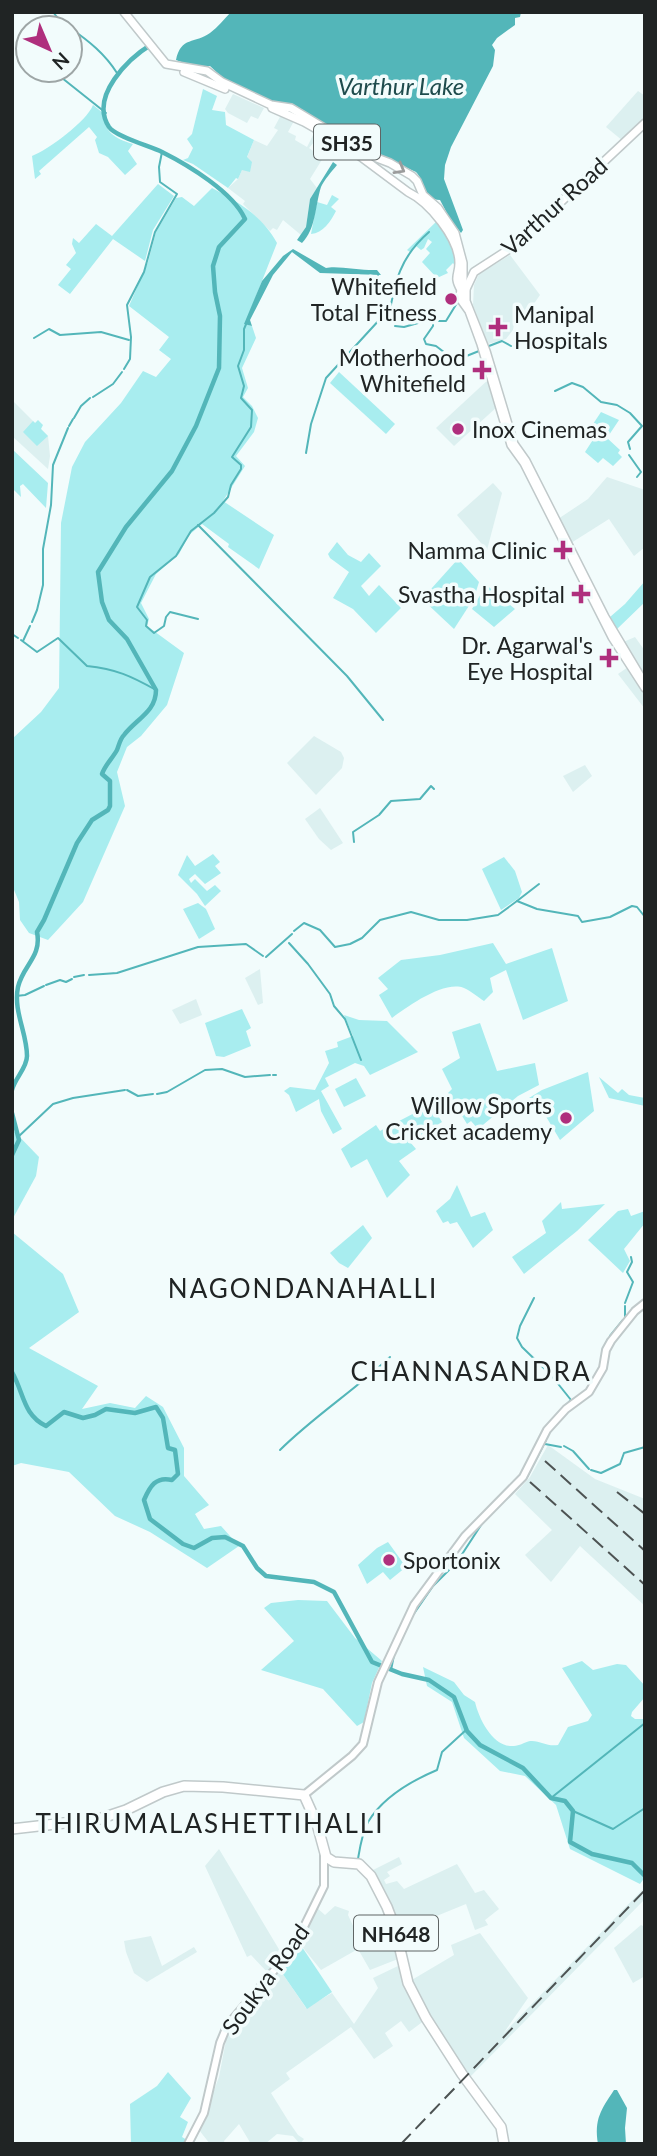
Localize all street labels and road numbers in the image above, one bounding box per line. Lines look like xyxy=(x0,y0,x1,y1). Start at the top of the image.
road number: SH35 xyxy=(314,124,380,160)
street label: Varthur Road xyxy=(495,151,613,261)
road number: NH648 xyxy=(354,1916,438,1951)
street label: Soukya Road xyxy=(215,1918,315,2040)

